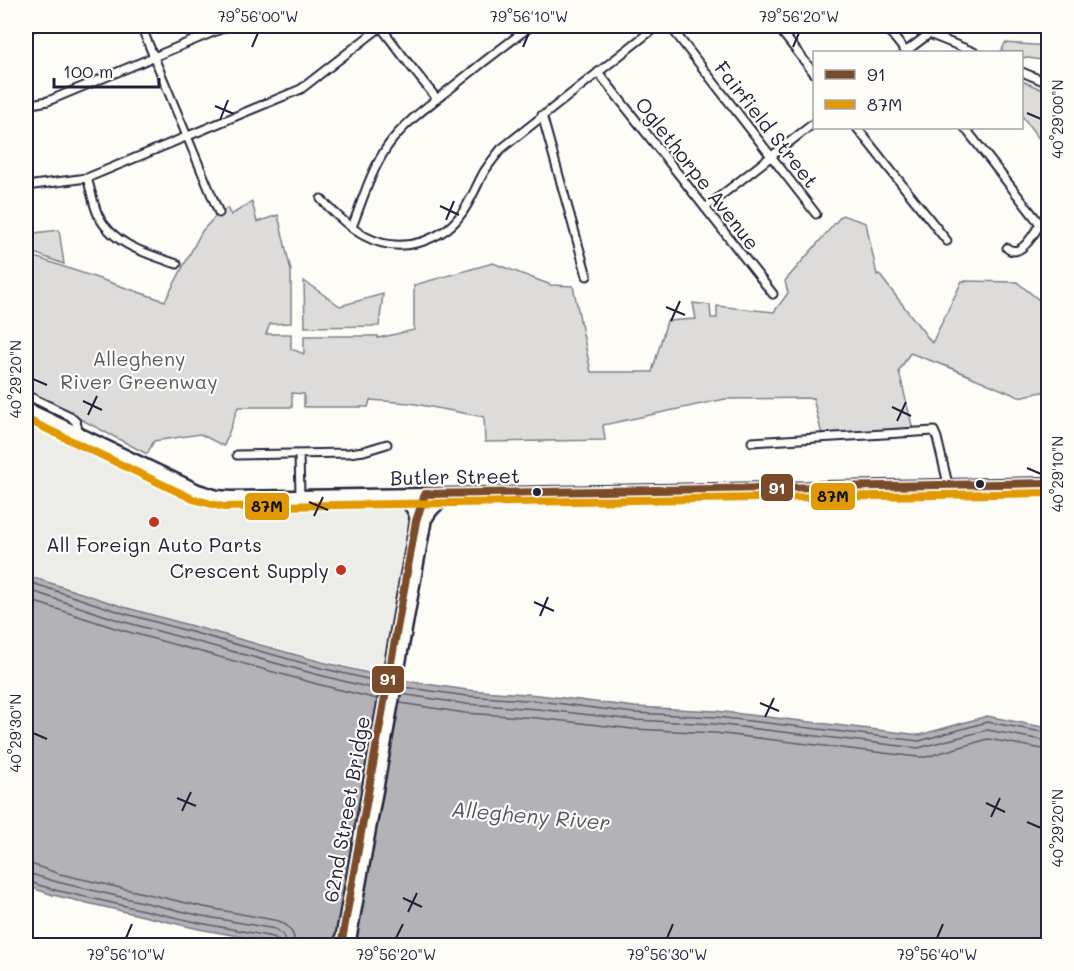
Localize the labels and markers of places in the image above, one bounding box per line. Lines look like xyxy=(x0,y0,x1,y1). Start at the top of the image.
unlabelled marker xyxy=(974,478,986,490)
unlabelled marker xyxy=(531,486,543,498)
marker: All Foreign Auto Parts xyxy=(147,515,161,529)
place label: All Foreign Auto Parts xyxy=(46,531,262,557)
place label: Crescent Supply xyxy=(170,557,329,583)
marker: Crescent Supply xyxy=(334,563,348,577)

